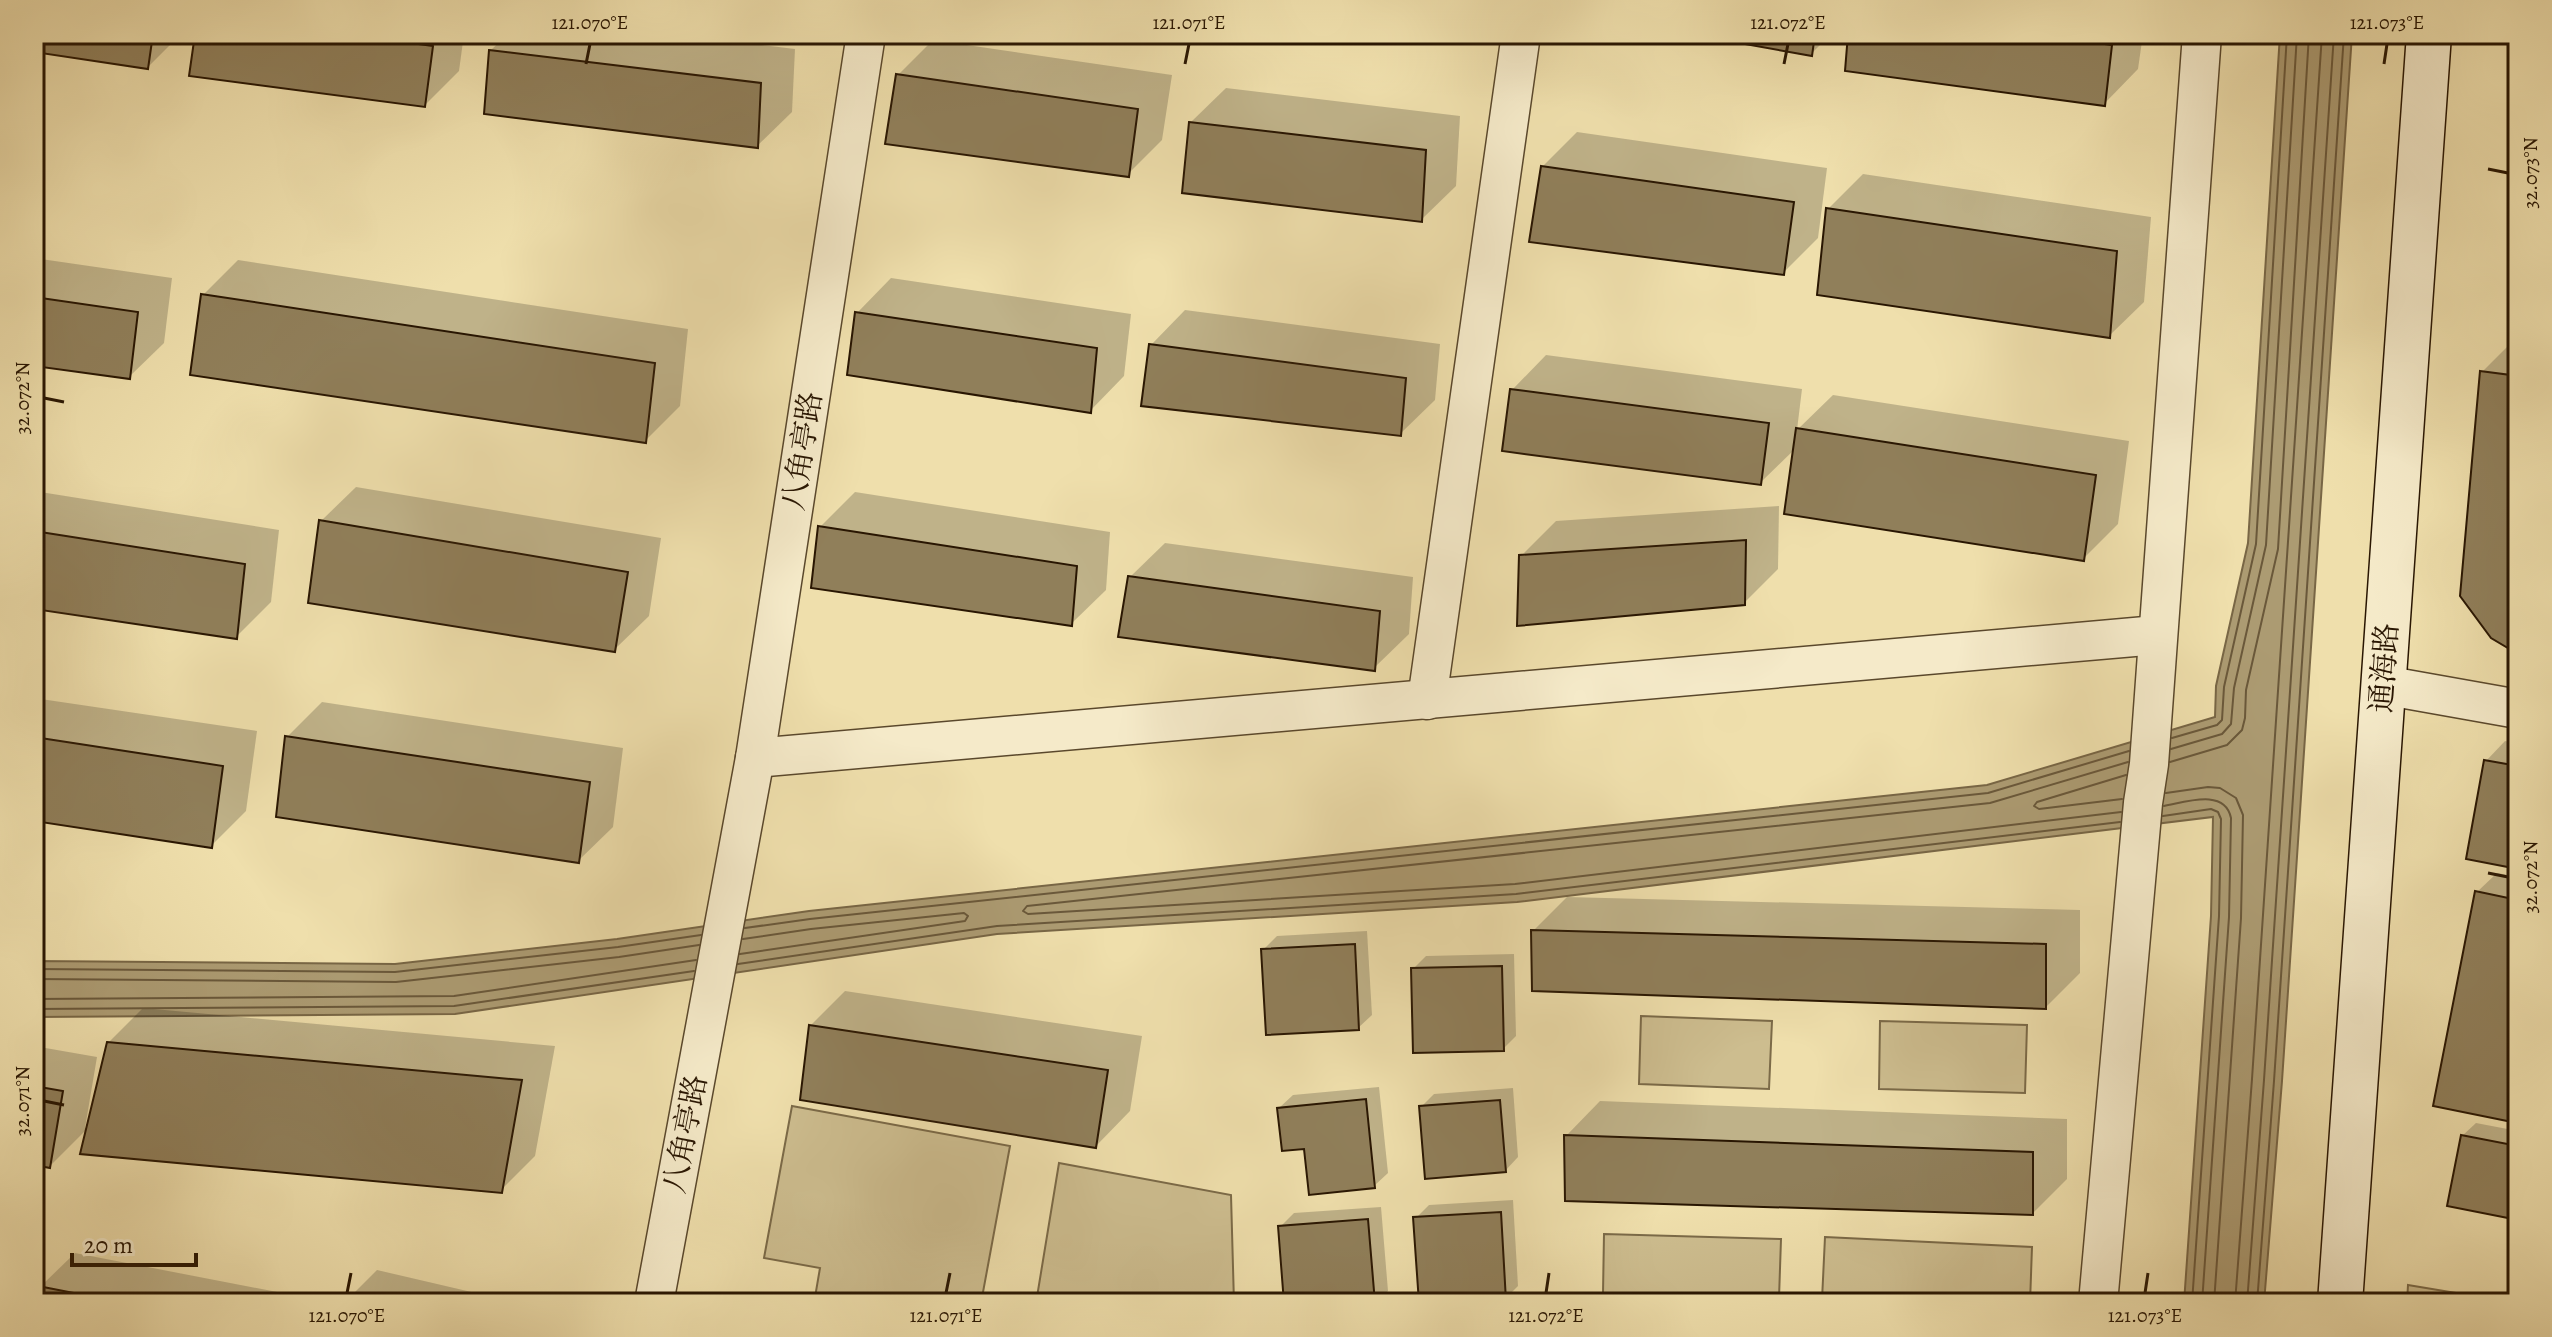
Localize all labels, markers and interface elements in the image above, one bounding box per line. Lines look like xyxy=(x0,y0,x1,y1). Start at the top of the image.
text: 121.070°E xyxy=(552,9,628,36)
text: 121.071°E xyxy=(1152,9,1226,36)
text: 121.072°E xyxy=(1750,9,1826,36)
text: 121.073°E xyxy=(2350,9,2424,36)
text: 32.073°N xyxy=(2517,137,2544,209)
text: 32.072°N xyxy=(9,362,36,434)
street label: 八角亭路 xyxy=(773,389,831,513)
street label: 通海路 xyxy=(2361,622,2407,714)
text: 32.072°N xyxy=(2517,841,2544,913)
text: 32.071°N xyxy=(9,1066,36,1136)
street label: 八角亭路 xyxy=(654,1071,716,1197)
scale bar xyxy=(72,1217,196,1267)
text: 20 m xyxy=(84,1229,133,1261)
text: 121.070°E xyxy=(309,1302,385,1329)
text: 121.071°E xyxy=(909,1302,983,1329)
text: 121.072°E xyxy=(1508,1302,1584,1329)
text: 121.073°E xyxy=(2108,1302,2182,1329)

